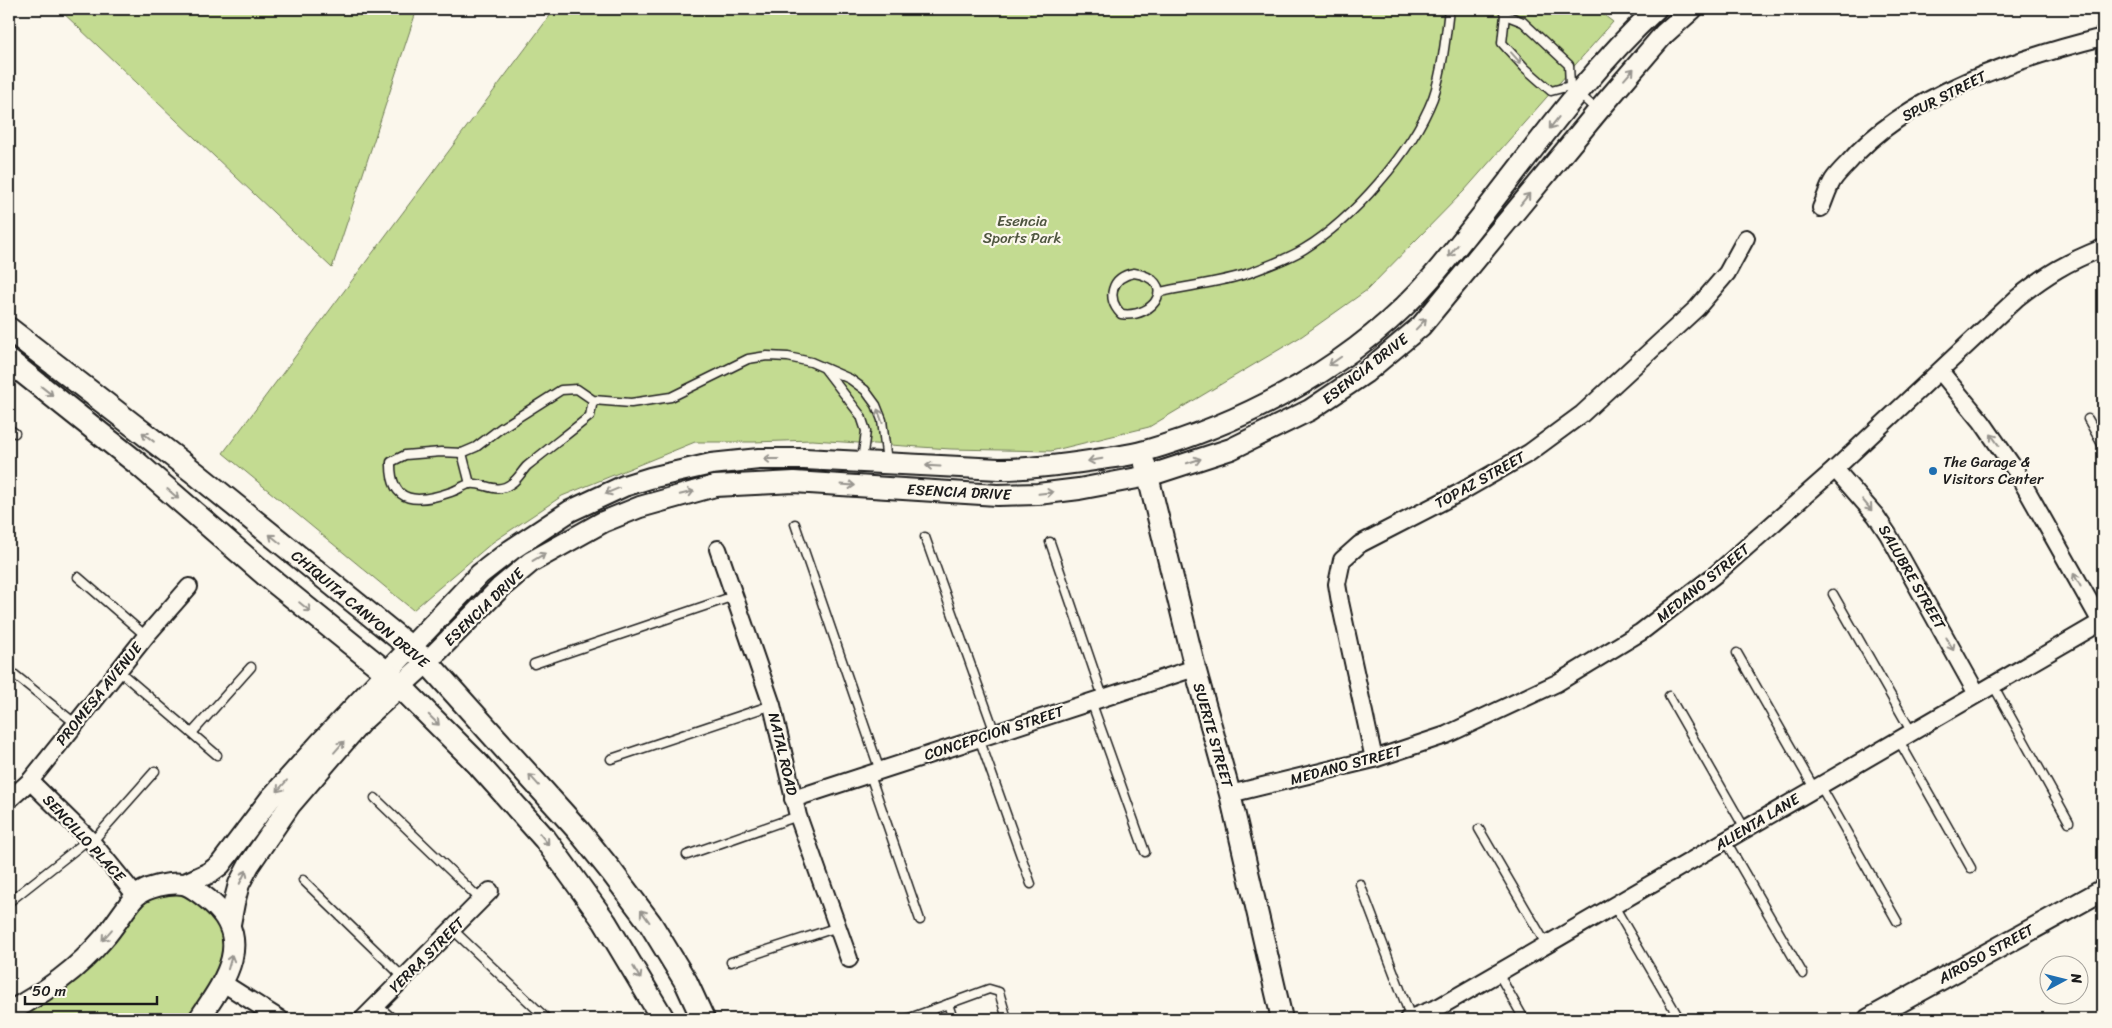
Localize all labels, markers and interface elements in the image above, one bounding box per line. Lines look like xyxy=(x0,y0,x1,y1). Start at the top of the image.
one-way arrow xyxy=(1510,52,1522,64)
street label: SPUR STREET xyxy=(1897,63,1993,129)
one-way arrow xyxy=(1623,68,1635,81)
one-way arrow xyxy=(1548,116,1559,129)
one-way arrow xyxy=(1519,193,1530,206)
park label: Esencia Sports Park xyxy=(983,208,1061,251)
one-way arrow xyxy=(1448,244,1459,257)
one-way arrow xyxy=(1415,318,1427,330)
street label: ESENCIA DRIVE xyxy=(1316,326,1415,411)
one-way arrow xyxy=(1328,356,1342,366)
one-way arrow xyxy=(40,385,53,396)
one-way arrow xyxy=(875,409,884,424)
one-way arrow xyxy=(142,432,155,443)
one-way arrow xyxy=(1990,433,2000,447)
street label: TOPAZ STREET xyxy=(1430,443,1532,516)
place label: The Garage & Visitors Center xyxy=(1943,449,2044,492)
one-way arrow xyxy=(763,454,779,464)
one-way arrow xyxy=(1087,456,1103,466)
one-way arrow xyxy=(1186,456,1202,465)
one-way arrow xyxy=(925,461,942,471)
marker: The Garage & Visitors Center xyxy=(1927,465,1939,477)
street label: ESENCIA DRIVE xyxy=(906,476,1013,508)
one-way arrow xyxy=(840,481,856,490)
one-way arrow xyxy=(166,488,179,499)
one-way arrow xyxy=(605,488,620,497)
one-way arrow xyxy=(679,488,695,497)
one-way arrow xyxy=(1037,488,1053,498)
one-way arrow xyxy=(1862,498,1873,511)
street label: SALUBRE STREET xyxy=(1871,520,1953,635)
one-way arrow xyxy=(269,533,282,544)
street label: MEDANO STREET xyxy=(1650,536,1757,629)
street label: CHIQUITA CANYON DRIVE xyxy=(285,543,436,676)
one-way arrow xyxy=(531,552,545,562)
street label: ESENCIA DRIVE xyxy=(438,560,532,652)
one-way arrow xyxy=(2072,573,2082,587)
one-way arrow xyxy=(298,602,311,613)
street label: PROMESA AVENUE xyxy=(49,635,150,751)
one-way arrow xyxy=(1945,637,1955,652)
street label: SUERTE STREET xyxy=(1186,680,1241,792)
street label: CONCEPCION STREET xyxy=(921,698,1069,768)
street label: NATAL ROAD xyxy=(761,710,805,798)
one-way arrow xyxy=(428,714,440,726)
street label: MEDANO STREET xyxy=(1287,737,1406,792)
one-way arrow xyxy=(334,741,345,754)
one-way arrow xyxy=(528,774,539,787)
one-way arrow xyxy=(276,779,288,792)
street label: ALIENTA LANE xyxy=(1709,785,1806,858)
street label: SENCILLO PLACE xyxy=(36,788,133,889)
one-way arrow xyxy=(539,833,550,846)
one-way arrow xyxy=(238,870,248,885)
one-way arrow xyxy=(640,909,650,923)
street label: YERRA STREET xyxy=(383,910,472,999)
street label: AIROSO STREET xyxy=(1933,916,2040,992)
one-way arrow xyxy=(102,928,113,941)
one-way arrow xyxy=(226,954,236,970)
north arrow xyxy=(2040,956,2090,1006)
one-way arrow xyxy=(632,965,642,980)
text: N xyxy=(2063,971,2089,985)
scale bar xyxy=(25,973,158,1005)
text: 50 m xyxy=(32,978,67,1004)

